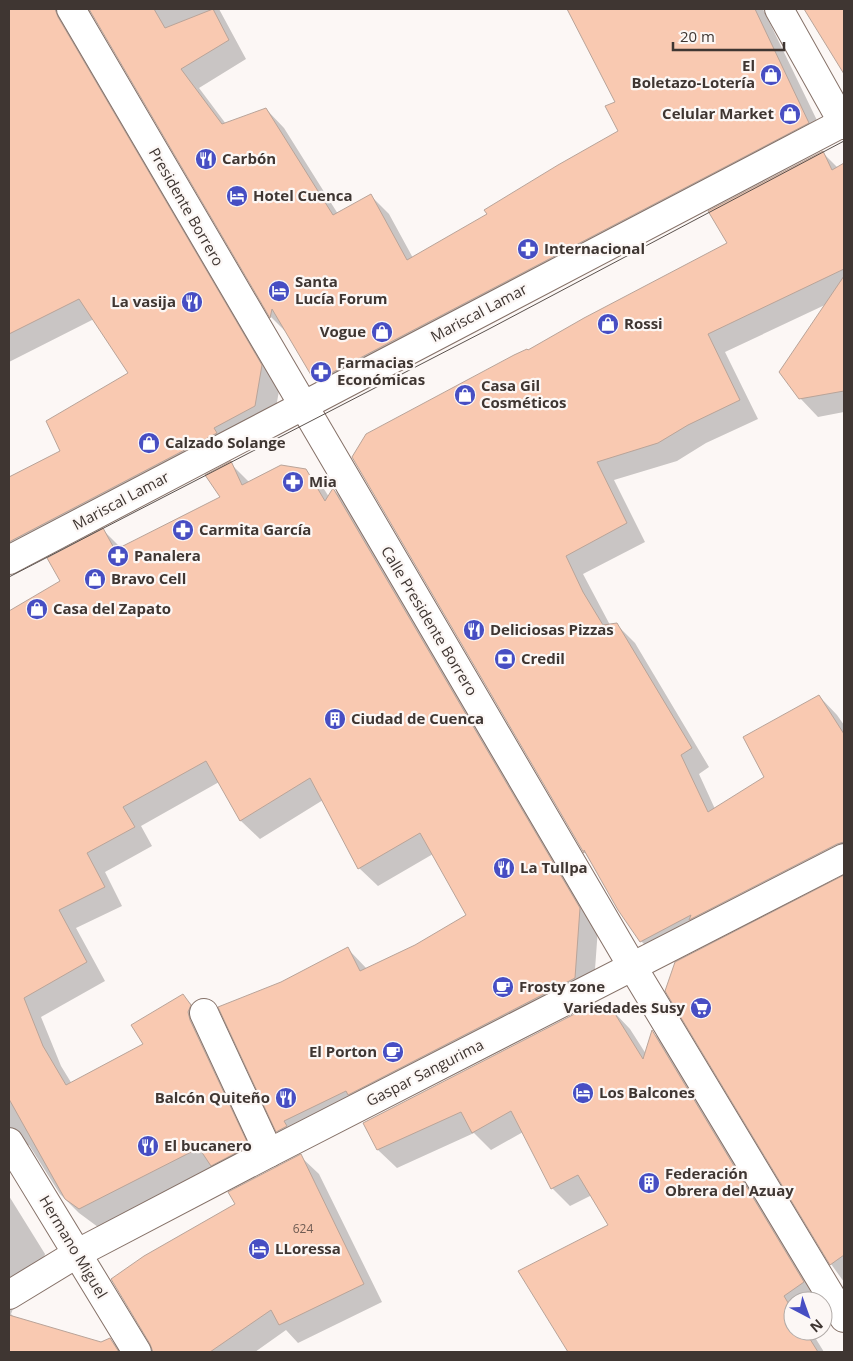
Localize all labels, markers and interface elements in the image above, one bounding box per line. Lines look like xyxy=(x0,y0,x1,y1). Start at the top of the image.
scale bar xyxy=(673,20,784,52)
text: 20 m xyxy=(680,26,715,46)
place label: El Boletazo-Lotería xyxy=(632,55,755,92)
shop icon: El Boletazo-Lotería xyxy=(759,63,783,87)
shop icon: Celular Market xyxy=(778,102,802,126)
place label: Celular Market xyxy=(662,103,774,123)
street label: Presidente Borrero xyxy=(145,144,229,269)
restaurant icon: Carbón xyxy=(194,147,218,171)
place label: Carbón xyxy=(222,148,276,168)
hotel icon: Hotel Cuenca xyxy=(225,184,249,208)
place label: Hotel Cuenca xyxy=(253,185,353,205)
pharmacy icon: Internacional xyxy=(516,237,540,261)
place label: Internacional xyxy=(544,238,645,258)
place label: Santa Lucía Forum xyxy=(295,271,388,308)
street label: Mariscal Lamar xyxy=(427,278,530,346)
hotel icon: Santa Lucía Forum xyxy=(267,279,291,303)
restaurant icon: La vasija xyxy=(180,290,204,314)
place label: La vasija xyxy=(111,291,176,311)
shop icon: Rossi xyxy=(596,312,620,336)
place label: Rossi xyxy=(624,313,663,333)
shop icon: Vogue xyxy=(370,320,394,344)
place label: Vogue xyxy=(320,321,366,341)
place label: Farmacias Económicas xyxy=(337,352,425,389)
pharmacy icon: Farmacias Económicas xyxy=(309,360,333,384)
place label: Casa Gil Cosméticos xyxy=(481,375,566,412)
shop icon: Casa Gil Cosméticos xyxy=(453,383,477,407)
shop icon: Calzado Solange xyxy=(137,431,161,455)
place label: Calzado Solange xyxy=(165,432,286,452)
street label: Mariscal Lamar xyxy=(69,466,172,534)
pharmacy icon: Mia xyxy=(281,470,305,494)
place label: Mia xyxy=(309,471,337,491)
pharmacy icon: Carmita García xyxy=(171,518,195,542)
place label: Carmita García xyxy=(199,519,311,539)
street label: Calle Presidente Borrero xyxy=(377,542,483,699)
pharmacy icon: Panalera xyxy=(106,544,130,568)
place label: Panalera xyxy=(134,545,201,565)
shop icon: Bravo Cell xyxy=(83,567,107,591)
place label: Bravo Cell xyxy=(111,568,186,588)
shop icon: Casa del Zapato xyxy=(25,597,49,621)
place label: Casa del Zapato xyxy=(53,598,171,618)
restaurant icon: Deliciosas Pizzas xyxy=(462,618,486,642)
place label: Deliciosas Pizzas xyxy=(490,619,614,639)
bank icon: Credil xyxy=(493,647,517,671)
place label: Credil xyxy=(521,648,565,668)
building icon: Ciudad de Cuenca xyxy=(323,707,347,731)
place label: Ciudad de Cuenca xyxy=(351,708,484,728)
restaurant icon: La Tullpa xyxy=(492,856,516,880)
place label: La Tullpa xyxy=(520,857,588,877)
cafe icon: Frosty zone xyxy=(491,975,515,999)
place label: Frosty zone xyxy=(519,976,605,996)
supermarket icon: Variedades Susy xyxy=(689,996,713,1020)
place label: Variedades Susy xyxy=(564,997,685,1017)
street label: Gaspar Sangurima xyxy=(362,1034,487,1110)
cafe icon: El Porton xyxy=(381,1040,405,1064)
place label: El Porton xyxy=(309,1041,377,1061)
hotel icon: Los Balcones xyxy=(571,1081,595,1105)
place label: Los Balcones xyxy=(599,1082,695,1102)
restaurant icon: Balcón Quiteño xyxy=(274,1086,298,1110)
place label: Balcón Quiteño xyxy=(155,1087,270,1107)
restaurant icon: El bucanero xyxy=(136,1134,160,1158)
place label: El bucanero xyxy=(164,1135,252,1155)
place label: Federación Obrera del Azuay xyxy=(665,1163,794,1200)
building icon: Federación Obrera del Azuay xyxy=(637,1171,661,1195)
street label: Hermano Miguel xyxy=(35,1191,113,1302)
house number: 624 xyxy=(293,1220,313,1237)
hotel icon: LLoressa xyxy=(247,1237,271,1261)
place label: LLoressa xyxy=(275,1238,341,1258)
north arrow xyxy=(783,1291,833,1341)
text: N xyxy=(806,1315,827,1337)

